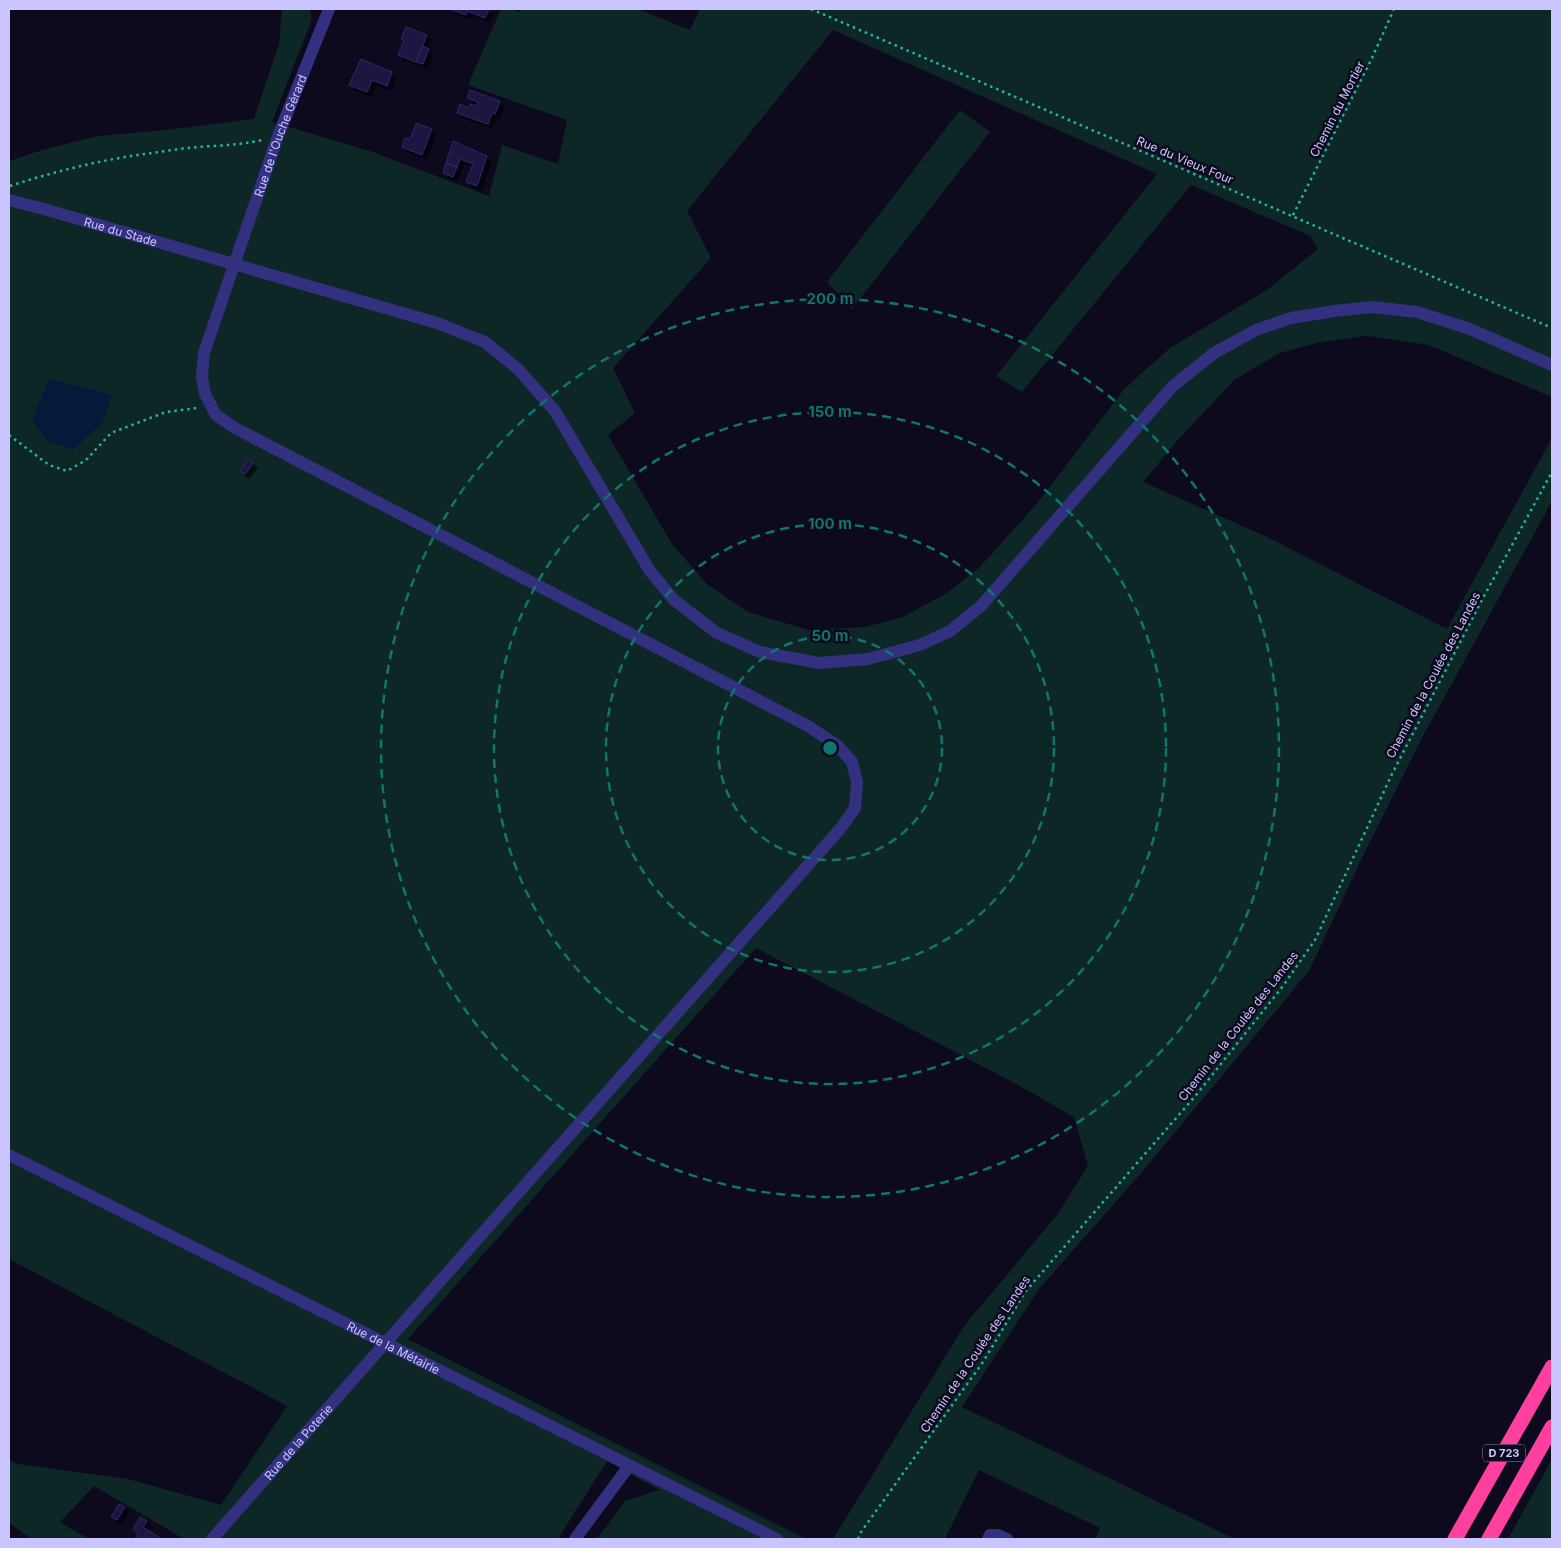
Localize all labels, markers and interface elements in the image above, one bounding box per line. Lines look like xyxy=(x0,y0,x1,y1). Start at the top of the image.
street label: Chemin du Mortier xyxy=(1306,58,1368,159)
street label: Rue de l'Ouche Gérard xyxy=(250,72,309,198)
street label: Rue du Vieux Four xyxy=(1134,133,1236,187)
street label: Rue du Stade xyxy=(82,213,159,249)
text: 200 m xyxy=(807,289,853,308)
text: 150 m xyxy=(808,402,852,421)
text: 100 m xyxy=(808,514,852,533)
street label: Chemin de la Coulée des Landes xyxy=(1383,589,1483,761)
text: 50 m xyxy=(812,626,848,645)
centre of rings xyxy=(821,739,839,757)
street label: Chemin de la Coulée des Landes xyxy=(1175,948,1301,1104)
street label: Chemin de la Coulée des Landes xyxy=(917,1273,1033,1435)
street label: Rue de la Métairie xyxy=(345,1318,443,1377)
street label: Rue de la Poterie xyxy=(261,1401,336,1483)
road number: D 723 xyxy=(1483,1445,1525,1462)

